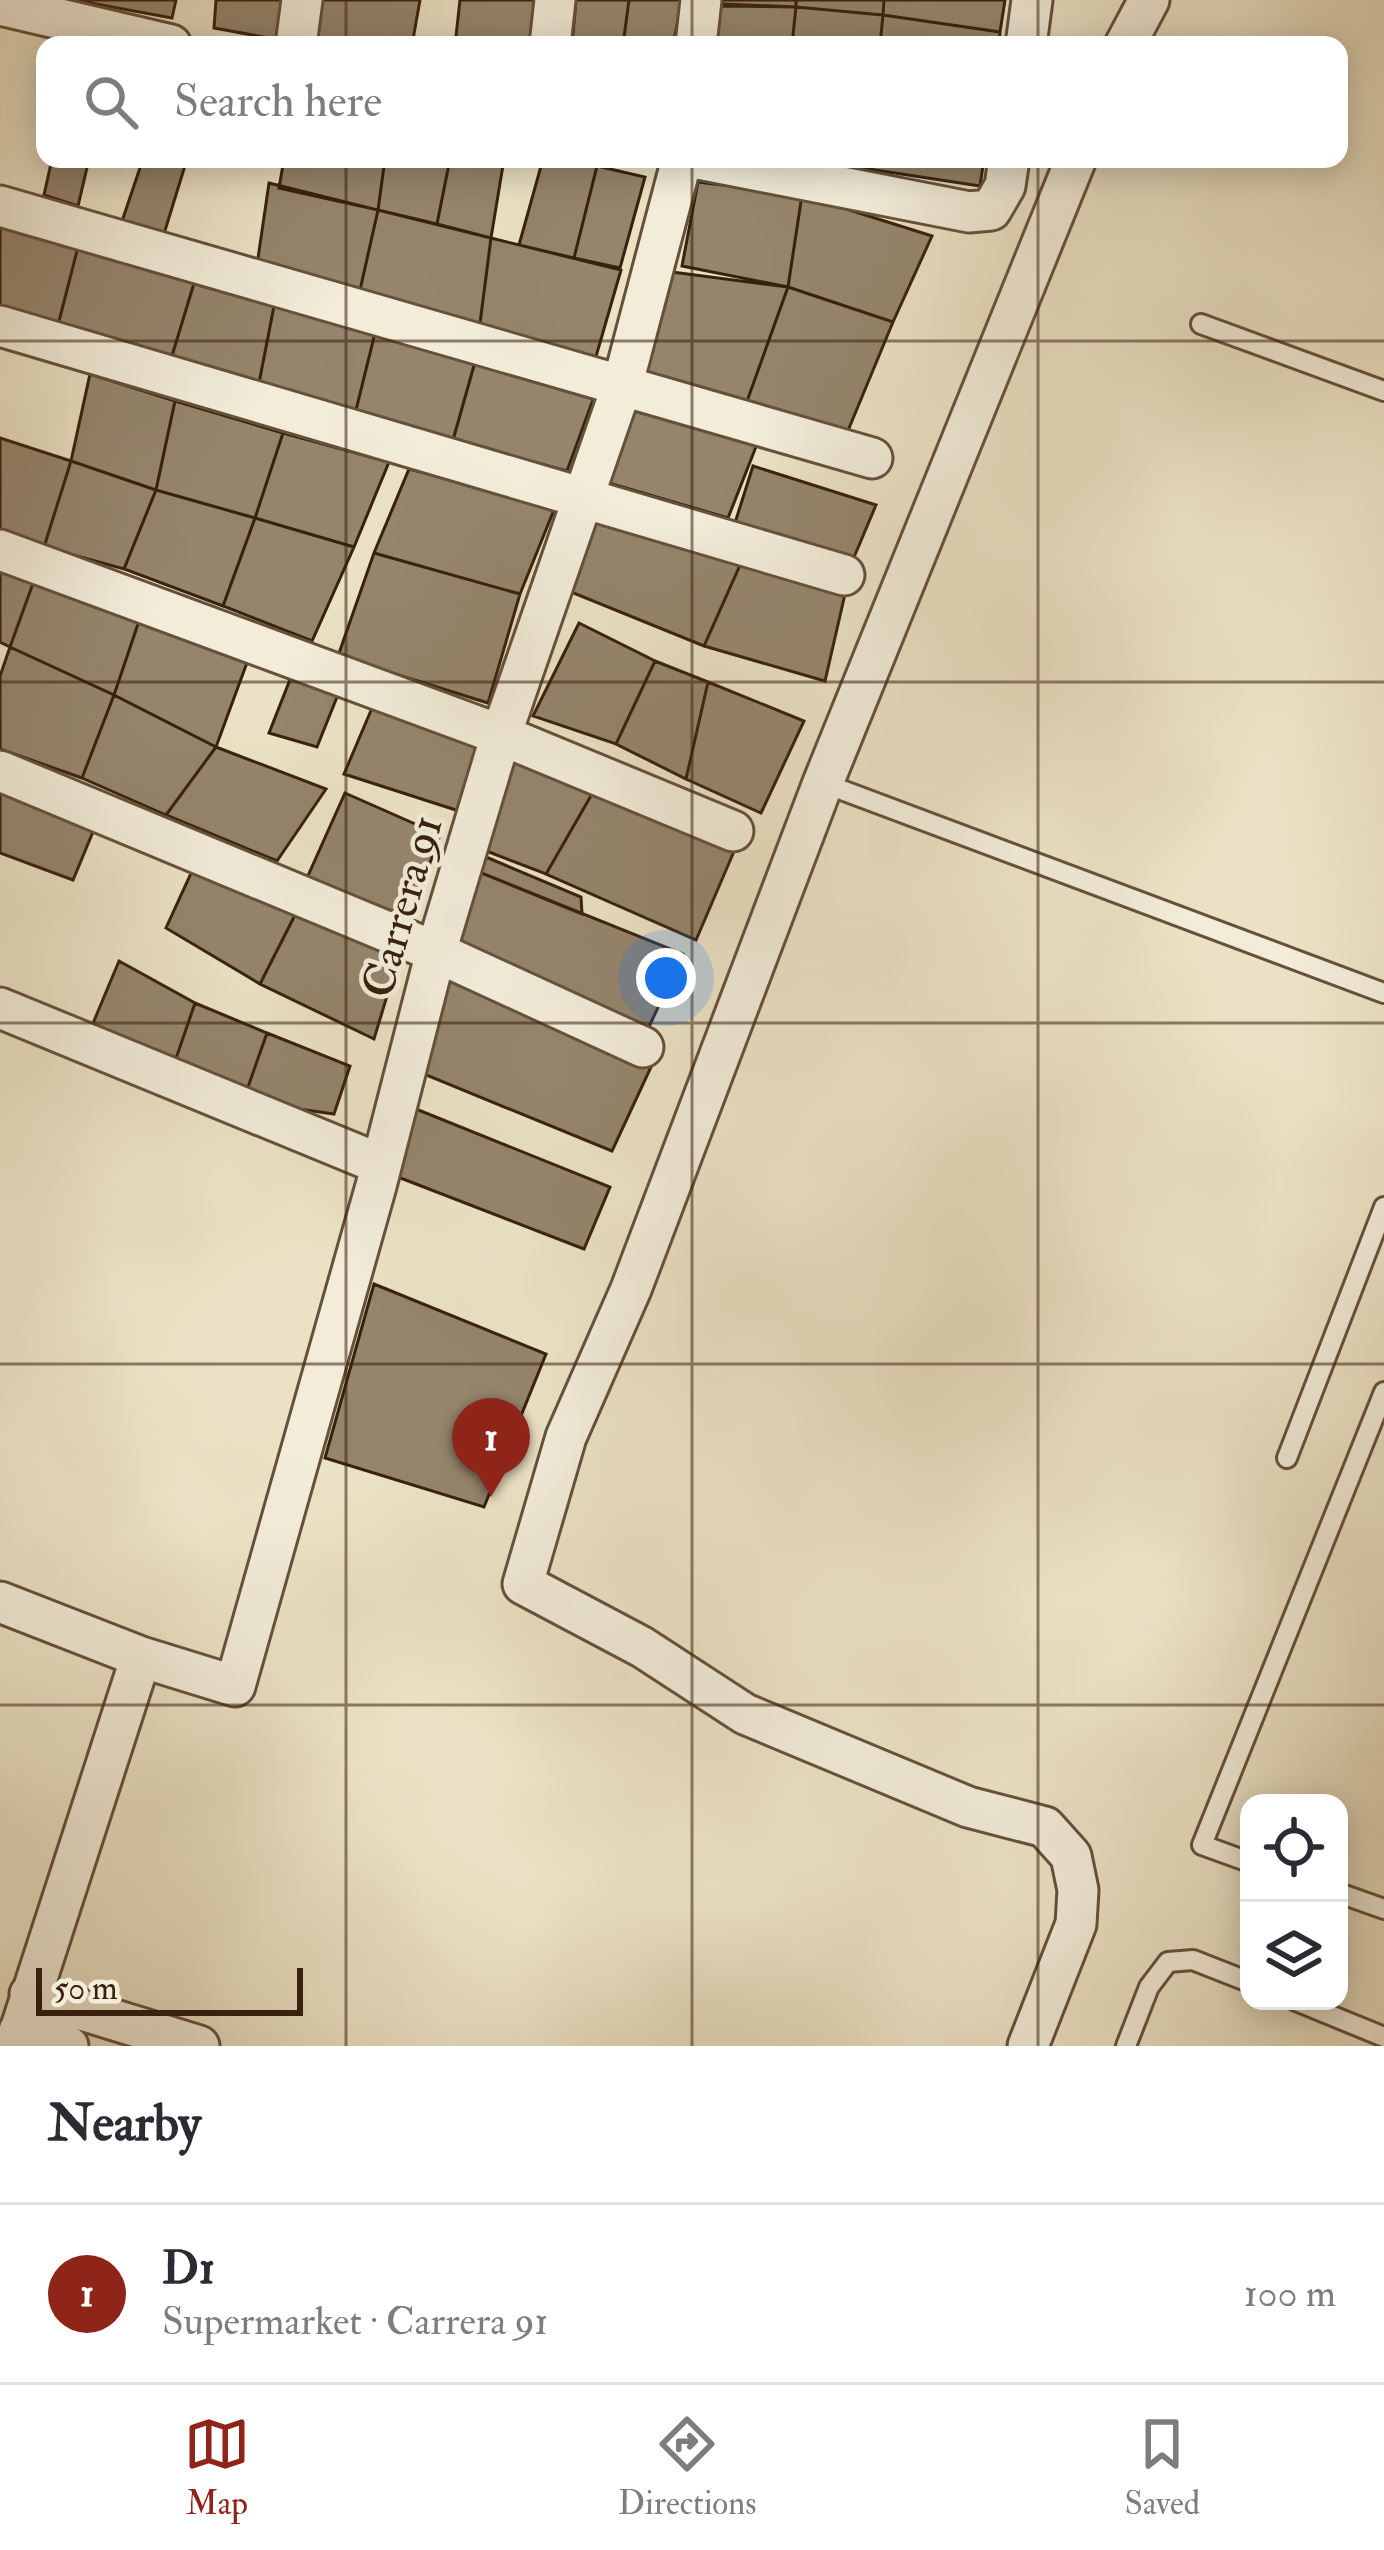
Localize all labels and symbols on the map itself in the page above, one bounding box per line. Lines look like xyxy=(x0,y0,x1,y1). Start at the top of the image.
street label: Carrera 91 xyxy=(350,809,456,1004)
your location xyxy=(636,948,696,1008)
pin: 1 xyxy=(452,1398,530,1497)
scale bar xyxy=(36,1962,303,2015)

